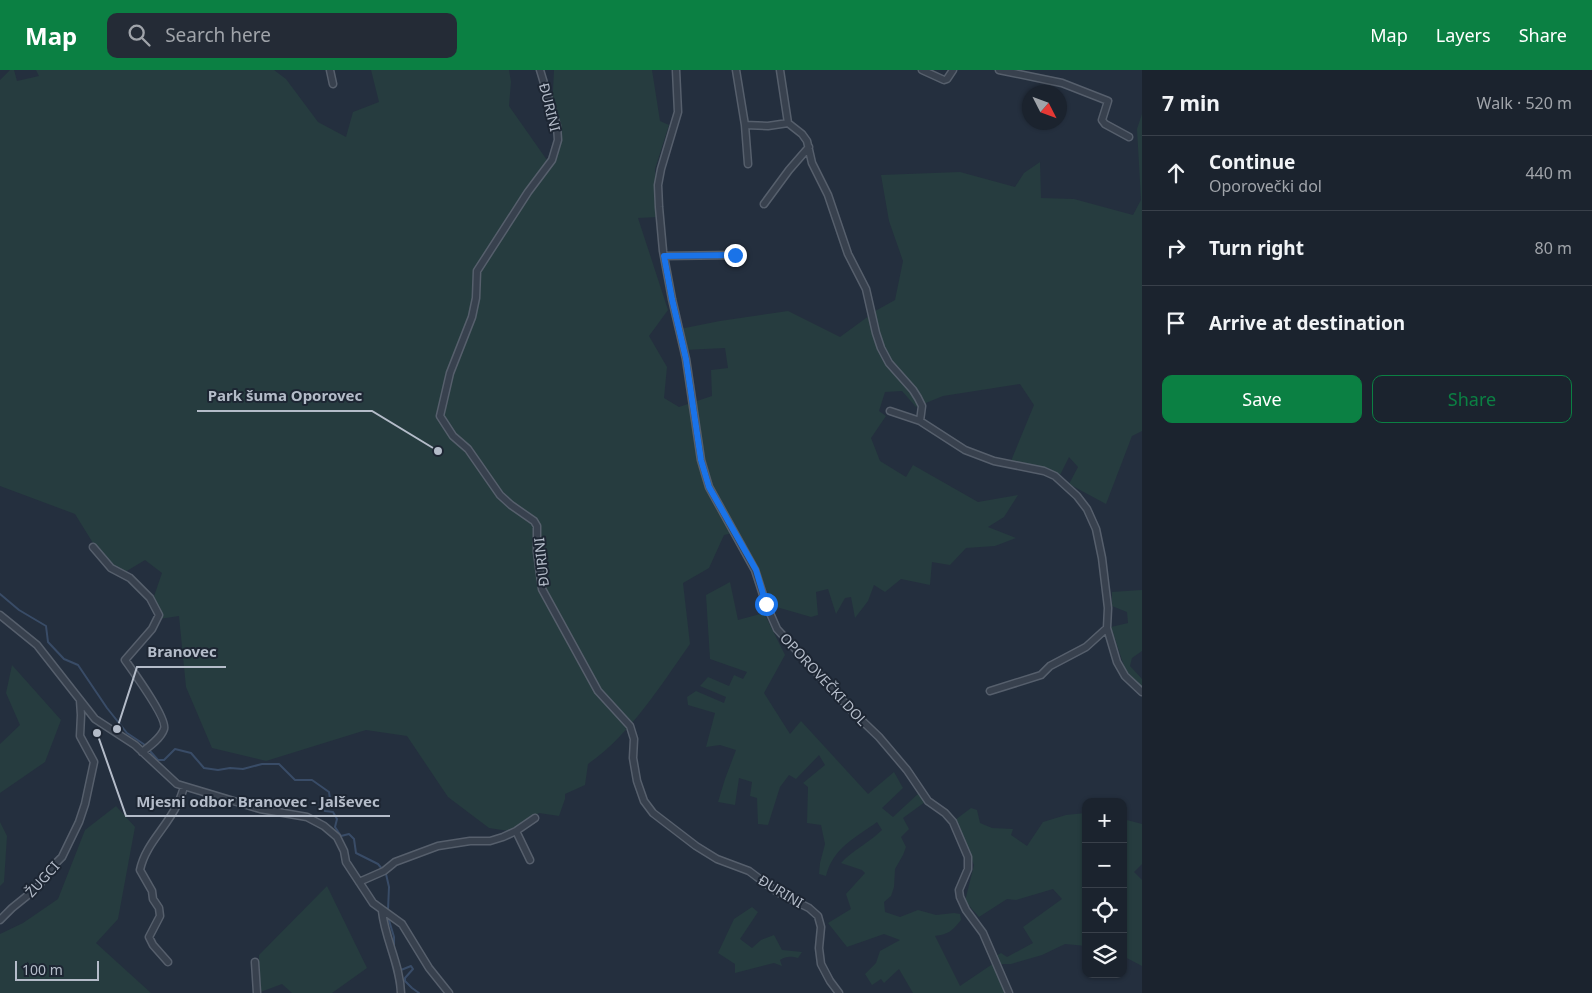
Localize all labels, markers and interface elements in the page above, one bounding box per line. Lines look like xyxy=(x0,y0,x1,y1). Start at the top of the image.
search box xyxy=(107,13,457,58)
text: Map xyxy=(25,19,77,52)
icon: search xyxy=(125,21,153,49)
text: Search here xyxy=(165,22,271,48)
text: Map xyxy=(1370,23,1408,47)
text: Layers xyxy=(1436,23,1491,47)
text: Share xyxy=(1519,23,1567,47)
street label: ĐURINI xyxy=(535,81,565,133)
north arrow xyxy=(1022,85,1067,130)
text: 7 min xyxy=(1162,89,1220,117)
text: Walk · 520 m xyxy=(1477,92,1572,114)
text: Continue xyxy=(1209,149,1295,175)
icon: ahead xyxy=(1162,159,1190,187)
text: 440 m xyxy=(1525,162,1572,184)
text: Oporovečki dol xyxy=(1209,175,1322,197)
icon: right xyxy=(1162,234,1190,262)
text: Turn right xyxy=(1209,235,1304,261)
text: 80 m xyxy=(1535,237,1572,259)
route end xyxy=(724,244,747,267)
icon: arrive xyxy=(1162,309,1190,337)
text: Arrive at destination xyxy=(1209,310,1405,336)
button: Save xyxy=(1162,375,1362,423)
button: Share xyxy=(1372,375,1572,423)
callout: Park šuma Oporovec xyxy=(197,381,372,411)
text: Park šuma Oporovec xyxy=(208,385,362,405)
street label: ĐURINI xyxy=(529,536,553,588)
route start xyxy=(755,593,778,616)
street label: OPOROVEČKI DOL xyxy=(776,628,872,730)
callout: Branovec xyxy=(137,637,226,667)
text: Branovec xyxy=(147,641,217,661)
callout: Mjesni odbor Branovec - Jalševec xyxy=(126,786,390,816)
text: Mjesni odbor Branovec - Jalševec xyxy=(136,791,380,811)
map controls xyxy=(1082,798,1127,978)
button: + xyxy=(1082,798,1127,843)
button: − xyxy=(1082,843,1127,888)
street label: ŽUGCI xyxy=(21,857,63,901)
street label: ĐURINI xyxy=(755,870,807,912)
button: locate xyxy=(1082,888,1127,933)
button: layers xyxy=(1082,933,1127,978)
scale bar xyxy=(15,958,99,981)
text: 100 m xyxy=(22,960,63,979)

